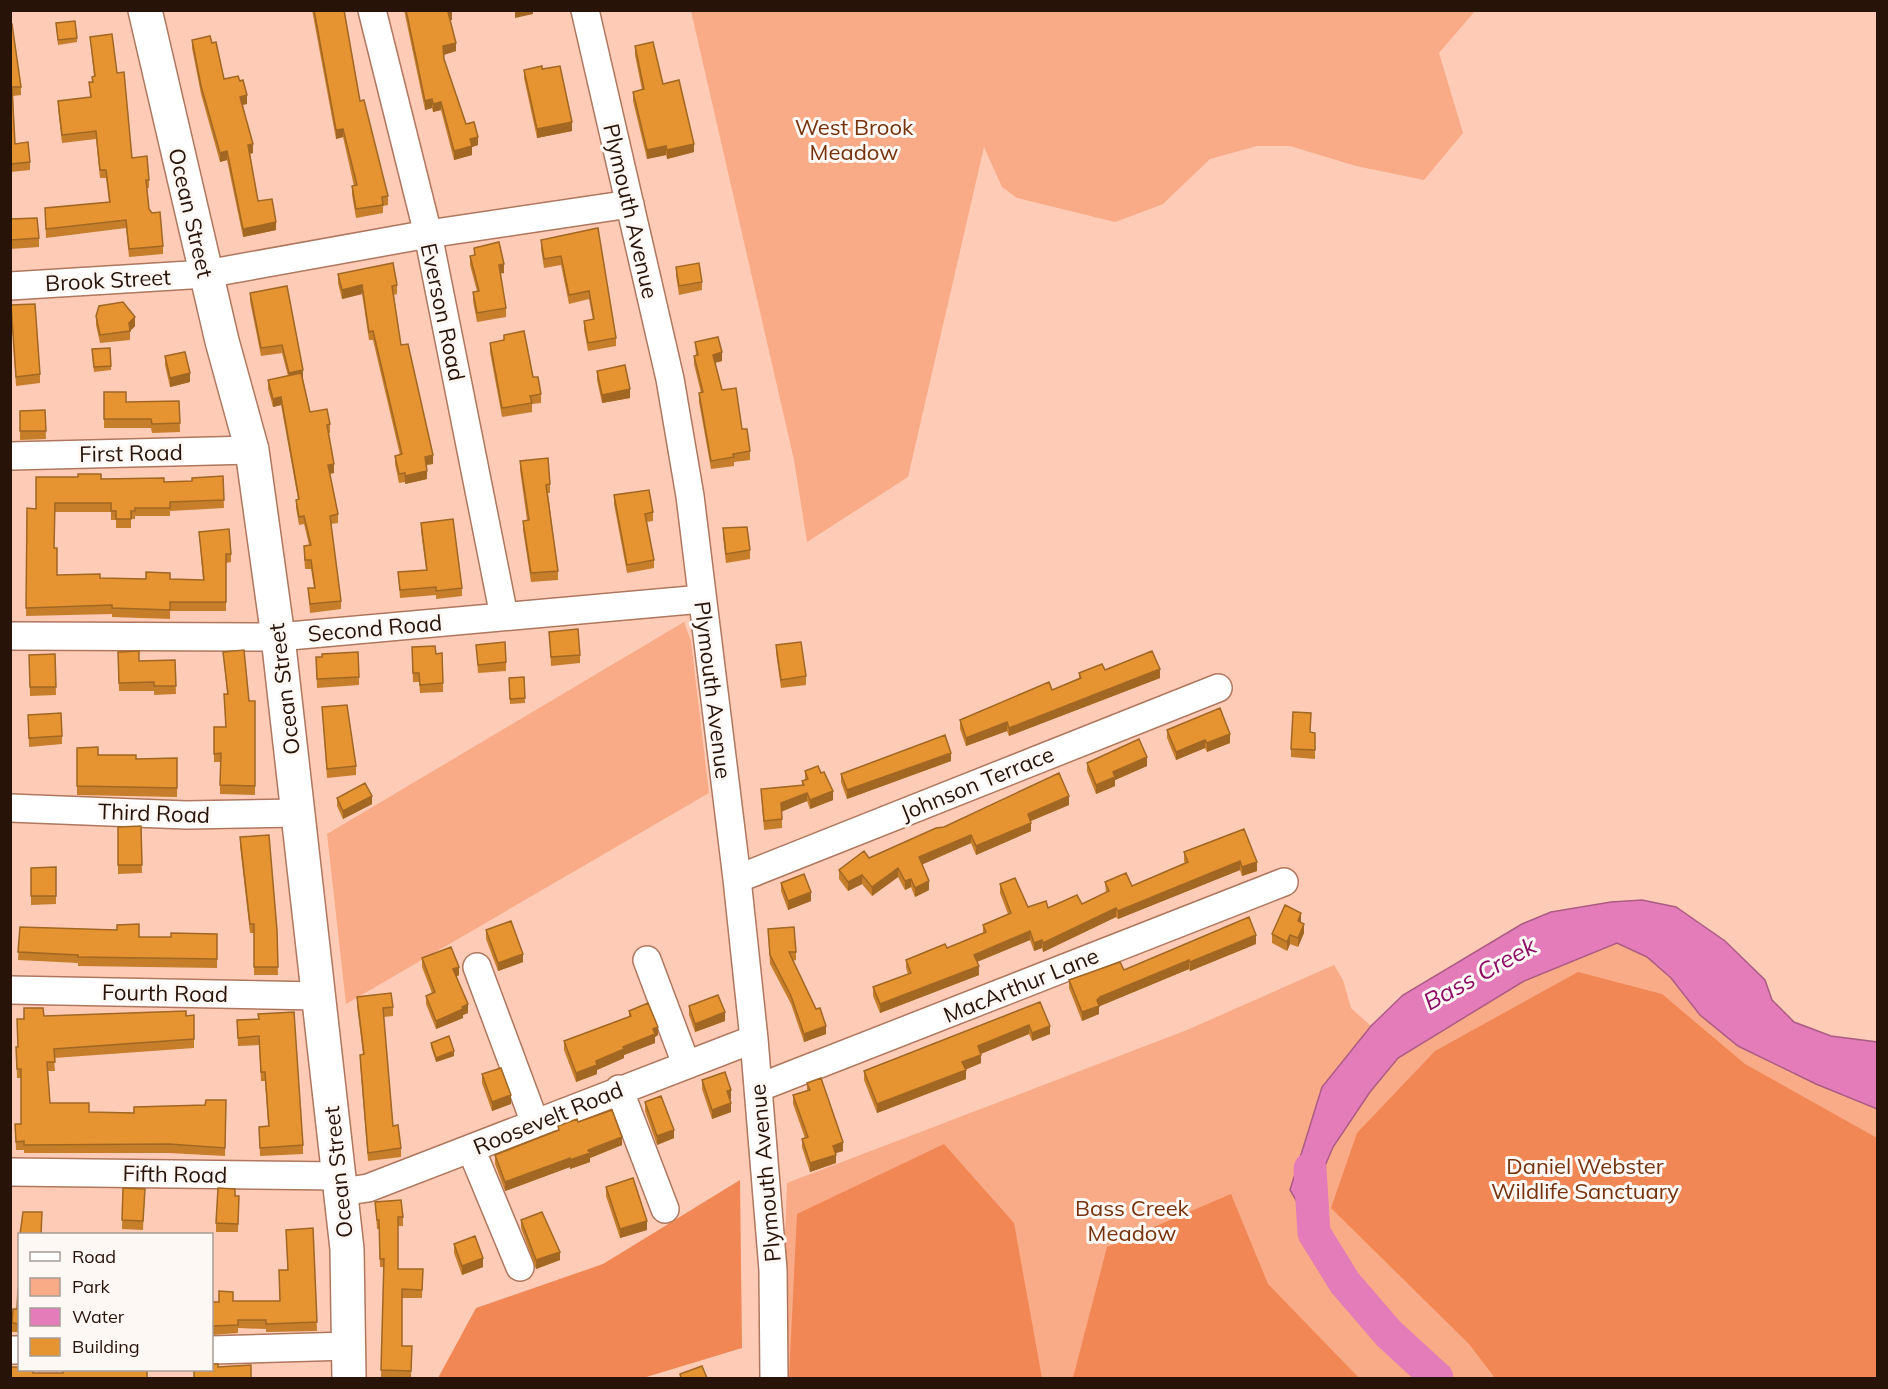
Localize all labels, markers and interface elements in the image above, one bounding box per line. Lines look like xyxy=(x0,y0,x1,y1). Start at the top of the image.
park label: West Brook Meadow xyxy=(795,113,914,166)
street label: Plymouth Avenue xyxy=(597,121,665,301)
street label: Ocean Street xyxy=(162,145,220,281)
street label: Everson Road xyxy=(415,241,471,383)
street label: Brook Street xyxy=(44,263,172,297)
street label: First Road xyxy=(79,438,183,468)
street label: Plymouth Avenue xyxy=(688,600,738,780)
street label: Second Road xyxy=(307,608,443,648)
street label: Ocean Street xyxy=(262,621,306,756)
street label: Johnson Terrace xyxy=(896,739,1058,827)
street label: Third Road xyxy=(97,797,211,829)
water label: Bass Creek xyxy=(1418,930,1542,1016)
street label: MacArthur Lane xyxy=(939,941,1103,1029)
street label: Fourth Road xyxy=(102,978,228,1008)
street label: Roosevelt Road xyxy=(469,1075,627,1161)
street label: Plymouth Avenue xyxy=(743,1083,787,1263)
street label: Ocean Street xyxy=(317,1104,359,1239)
park label: Daniel Webster Wildlife Sanctuary xyxy=(1491,1152,1679,1205)
street label: Fifth Road xyxy=(122,1159,228,1189)
park label: Bass Creek Meadow xyxy=(1075,1194,1190,1247)
legend xyxy=(18,1233,213,1371)
text: Road xyxy=(72,1245,116,1268)
text: Park xyxy=(72,1275,111,1298)
text: Water xyxy=(72,1305,125,1328)
text: Building xyxy=(72,1335,140,1358)

